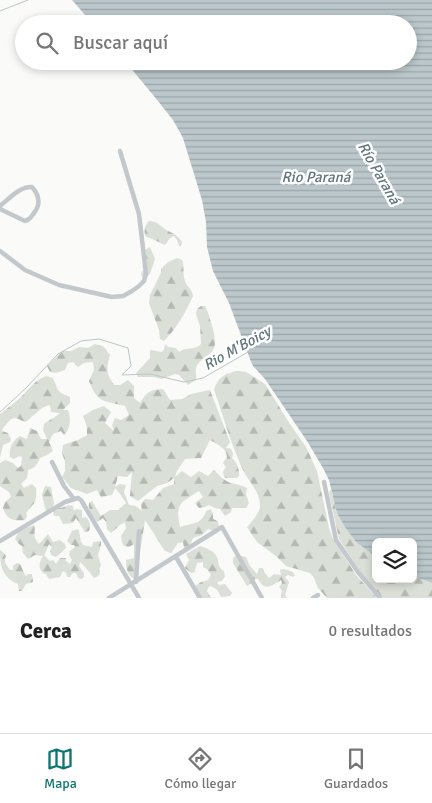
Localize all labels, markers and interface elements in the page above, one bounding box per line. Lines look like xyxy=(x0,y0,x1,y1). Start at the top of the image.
search box xyxy=(15,15,417,70)
icon: search xyxy=(33,29,61,57)
text: Buscar aquí xyxy=(73,31,168,55)
water label: Río Paraná xyxy=(354,139,405,208)
water label: Rio Paraná xyxy=(282,168,352,186)
water label: Rio M'Boicy xyxy=(200,321,276,374)
map controls xyxy=(372,538,417,583)
button: layers xyxy=(372,538,417,583)
text: Cerca xyxy=(20,618,72,644)
text: 0 resultados xyxy=(329,621,412,641)
tab: Mapa xyxy=(44,745,77,792)
tab: Cómo llegar xyxy=(165,745,236,792)
tab: Guardados xyxy=(324,745,388,792)

